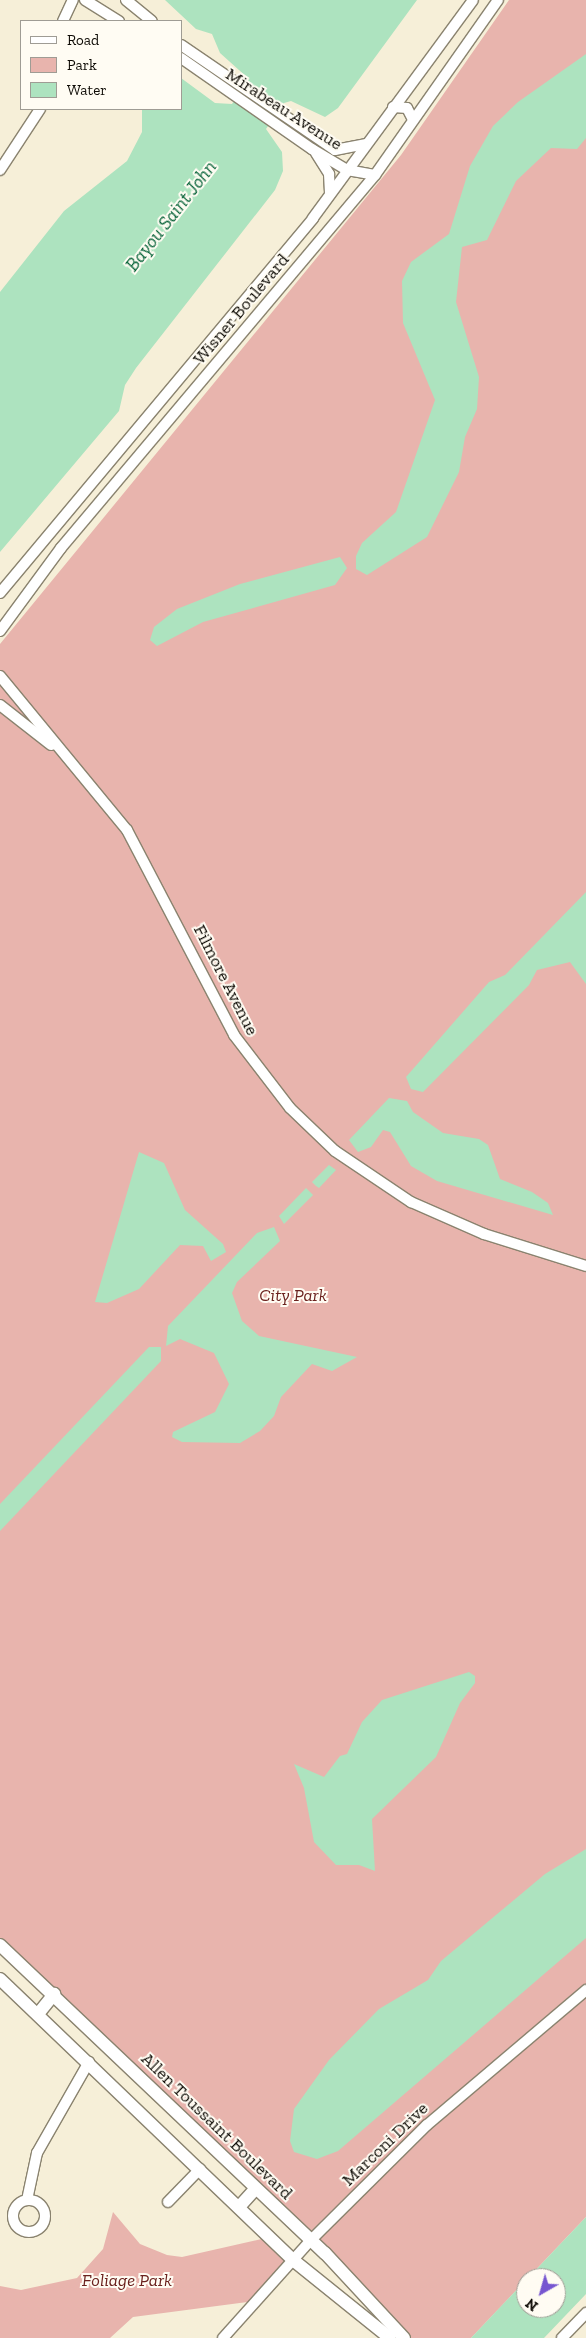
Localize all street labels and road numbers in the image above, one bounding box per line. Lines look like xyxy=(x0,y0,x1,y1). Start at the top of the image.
street label: Mirabeau Avenue xyxy=(221,63,347,155)
street label: Wisner Boulevard xyxy=(188,249,294,369)
street label: Filmore Avenue xyxy=(189,921,263,1039)
street label: Allen Toussaint Boulevard xyxy=(137,2048,297,2204)
street label: Marconi Drive xyxy=(337,2098,433,2190)

